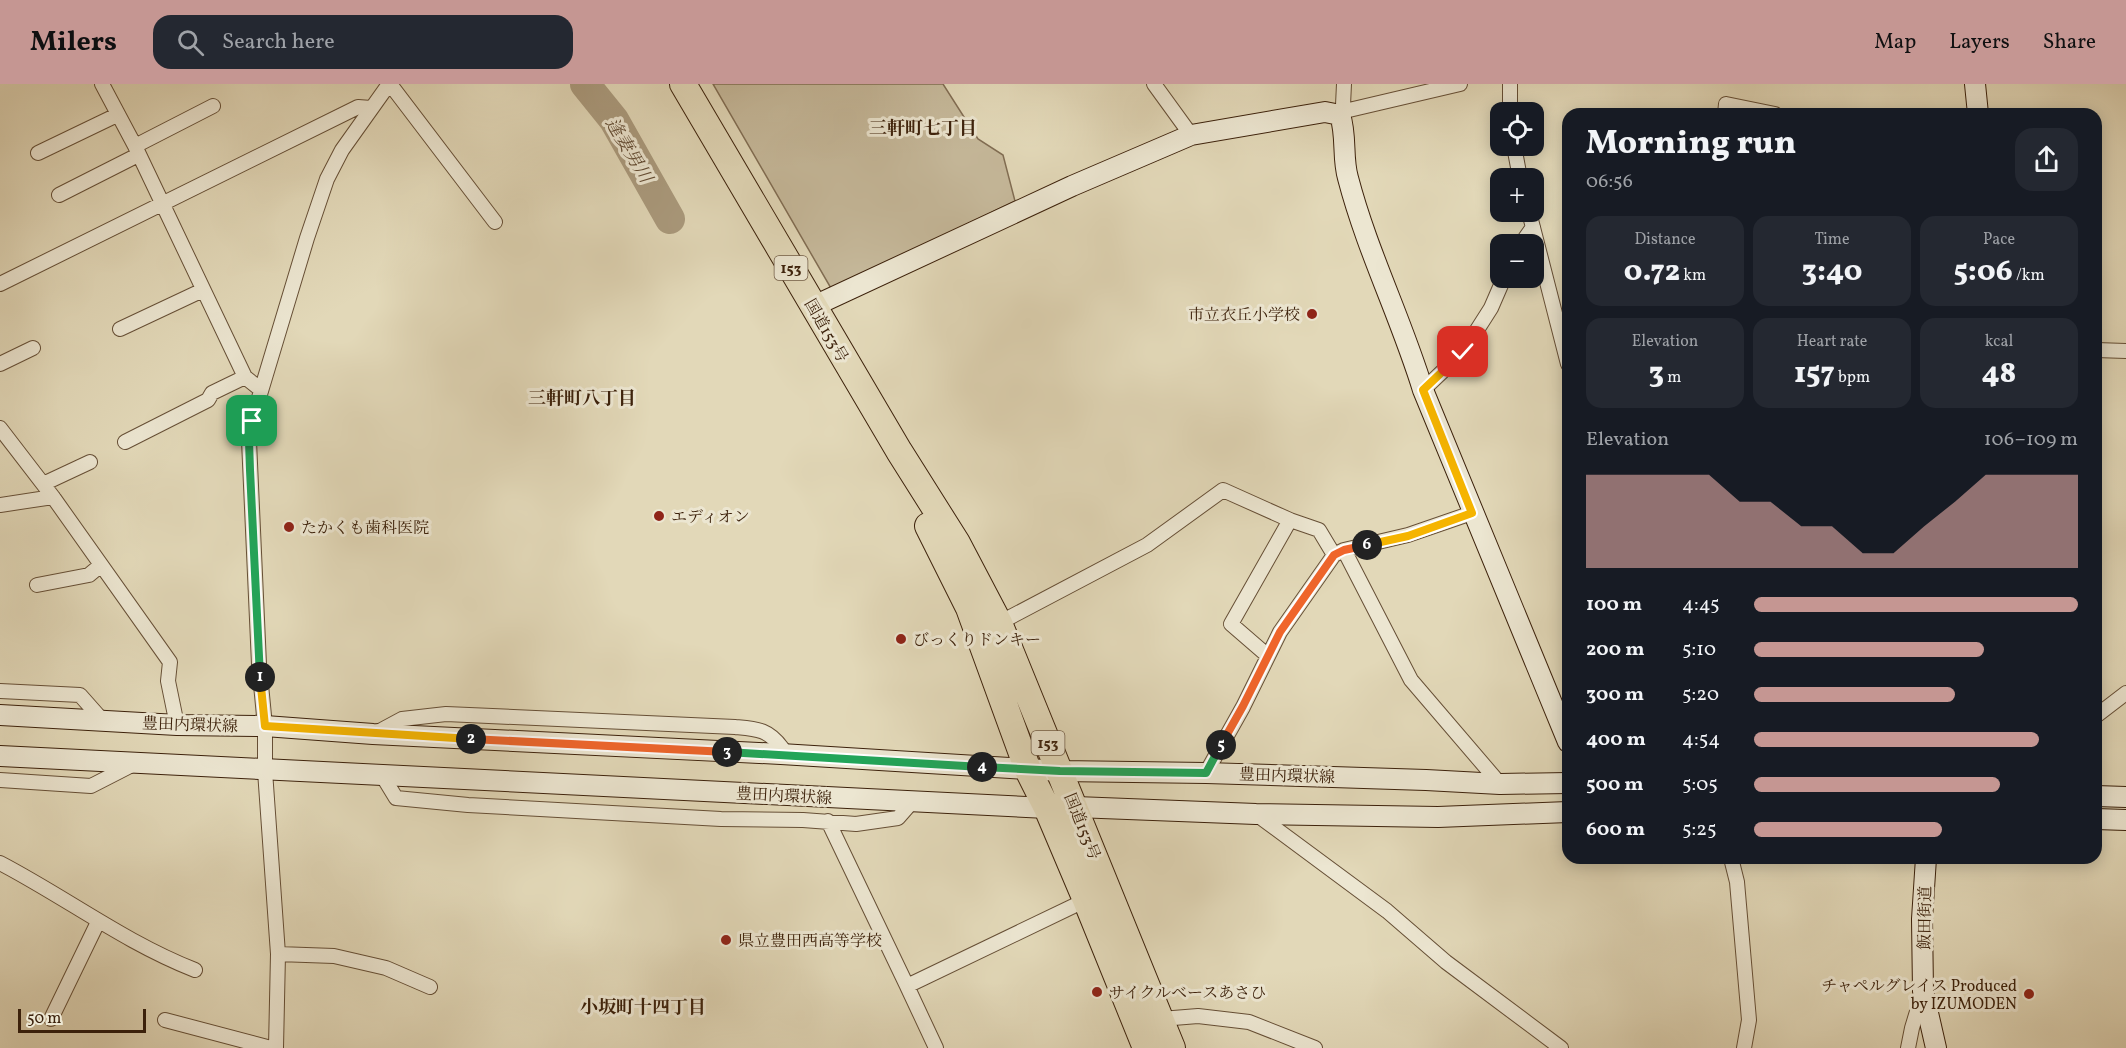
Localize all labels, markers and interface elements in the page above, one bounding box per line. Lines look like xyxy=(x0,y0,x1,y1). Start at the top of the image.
search box xyxy=(153,15,573,69)
text: Milers xyxy=(30,23,117,62)
icon: search xyxy=(174,26,207,59)
text: Search here xyxy=(222,27,335,58)
text: Map xyxy=(1874,28,1916,57)
text: Layers xyxy=(1949,28,2010,57)
text: Share xyxy=(2043,28,2096,57)
map controls xyxy=(1490,102,1544,288)
button: locate xyxy=(1490,102,1544,156)
water label: 逢妻男川 xyxy=(598,113,658,190)
district label: 三軒町七丁目 xyxy=(869,117,977,142)
text: Morning run xyxy=(1586,122,1796,168)
button: share xyxy=(2015,128,2078,191)
button: + xyxy=(1490,168,1544,222)
text: 06:56 xyxy=(1586,168,1633,196)
text: Distance xyxy=(1634,229,1696,251)
text: Time xyxy=(1814,229,1850,251)
text: Pace xyxy=(1983,229,2015,251)
button: − xyxy=(1490,234,1544,288)
text: 0.72 xyxy=(1624,251,1680,293)
text: 3:40 xyxy=(1802,251,1862,293)
text: 5:06 xyxy=(1953,251,2013,293)
road number: 153 xyxy=(774,256,808,280)
text: km xyxy=(1680,265,1706,287)
text: /km xyxy=(2013,265,2045,287)
street label: 国道153号 xyxy=(798,295,852,367)
place label: 市立衣丘小学校 xyxy=(1188,305,1300,327)
marker: 市立衣丘小学校 xyxy=(1305,307,1319,321)
pin xyxy=(1437,326,1488,377)
text: Elevation xyxy=(1632,331,1698,353)
text: Heart rate xyxy=(1797,331,1867,353)
text: kcal xyxy=(1985,331,2013,353)
icon: check xyxy=(1446,335,1479,368)
text: 3 xyxy=(1649,353,1664,395)
text: 157 xyxy=(1794,353,1835,395)
text: 48 xyxy=(1982,353,2016,395)
text: m xyxy=(1664,367,1681,389)
text: bpm xyxy=(1835,367,1870,389)
district label: 三軒町八丁目 xyxy=(528,387,636,412)
pin xyxy=(226,395,277,446)
icon: arrive xyxy=(235,404,268,437)
text: Elevation xyxy=(1586,426,1669,454)
text: 106–109 m xyxy=(1984,426,2078,454)
place label: エディオン xyxy=(671,507,750,529)
marker: エディオン xyxy=(652,509,666,523)
place label: たかくも歯科医院 xyxy=(301,518,429,540)
marker: たかくも歯科医院 xyxy=(282,520,296,534)
pin: 6 xyxy=(1352,530,1382,560)
text: 6 xyxy=(1363,534,1371,556)
text: 100 m xyxy=(1586,591,1642,619)
text: 4:45 xyxy=(1682,591,1720,619)
place label: びっくりドンキー xyxy=(913,630,1041,652)
marker: びっくりドンキー xyxy=(894,632,908,646)
text: 200 m xyxy=(1586,636,1644,664)
text: 5:10 xyxy=(1682,636,1716,664)
pin: 1 xyxy=(245,662,275,692)
text: 1 xyxy=(257,666,263,688)
text: 300 m xyxy=(1586,681,1644,709)
text: 5:20 xyxy=(1682,681,1719,709)
street label: 豊田内環状線 xyxy=(142,713,238,739)
pin: 2 xyxy=(456,724,486,754)
text: 400 m xyxy=(1586,726,1646,754)
text: 4:54 xyxy=(1682,726,1720,754)
text: 2 xyxy=(467,728,475,750)
pin: 5 xyxy=(1206,730,1236,760)
road number: 153 xyxy=(1032,731,1064,755)
text: 5 xyxy=(1217,734,1225,756)
pin: 3 xyxy=(712,737,742,767)
text: 3 xyxy=(723,741,731,763)
pin: 4 xyxy=(967,752,997,782)
text: 4 xyxy=(977,756,987,778)
street label: 豊田内環状線 xyxy=(1239,764,1335,790)
text: 500 m xyxy=(1586,771,1644,799)
text: 5:05 xyxy=(1682,771,1718,799)
street label: 豊田内環状線 xyxy=(735,783,832,810)
street label: 国道153号 xyxy=(1058,790,1104,863)
text: 600 m xyxy=(1586,816,1645,844)
text: 5:25 xyxy=(1682,816,1717,844)
street label: 飯田街道 xyxy=(1914,886,1938,950)
place label: 県立豊田西高等学校 xyxy=(738,931,882,953)
marker: 県立豊田西高等学校 xyxy=(719,933,733,947)
place label: チャペルグレイス Produced by IZUMODEN xyxy=(1821,976,2017,1016)
place label: サイクルベースあさひ xyxy=(1109,983,1266,1005)
marker: サイクルベースあさひ xyxy=(1090,985,1104,999)
marker: チャペルグレイス Produced by IZUMODEN xyxy=(2022,987,2036,1001)
district label: 小坂町十四丁目 xyxy=(580,996,706,1021)
scale bar xyxy=(18,1006,146,1034)
text: 50 m xyxy=(27,1008,61,1030)

